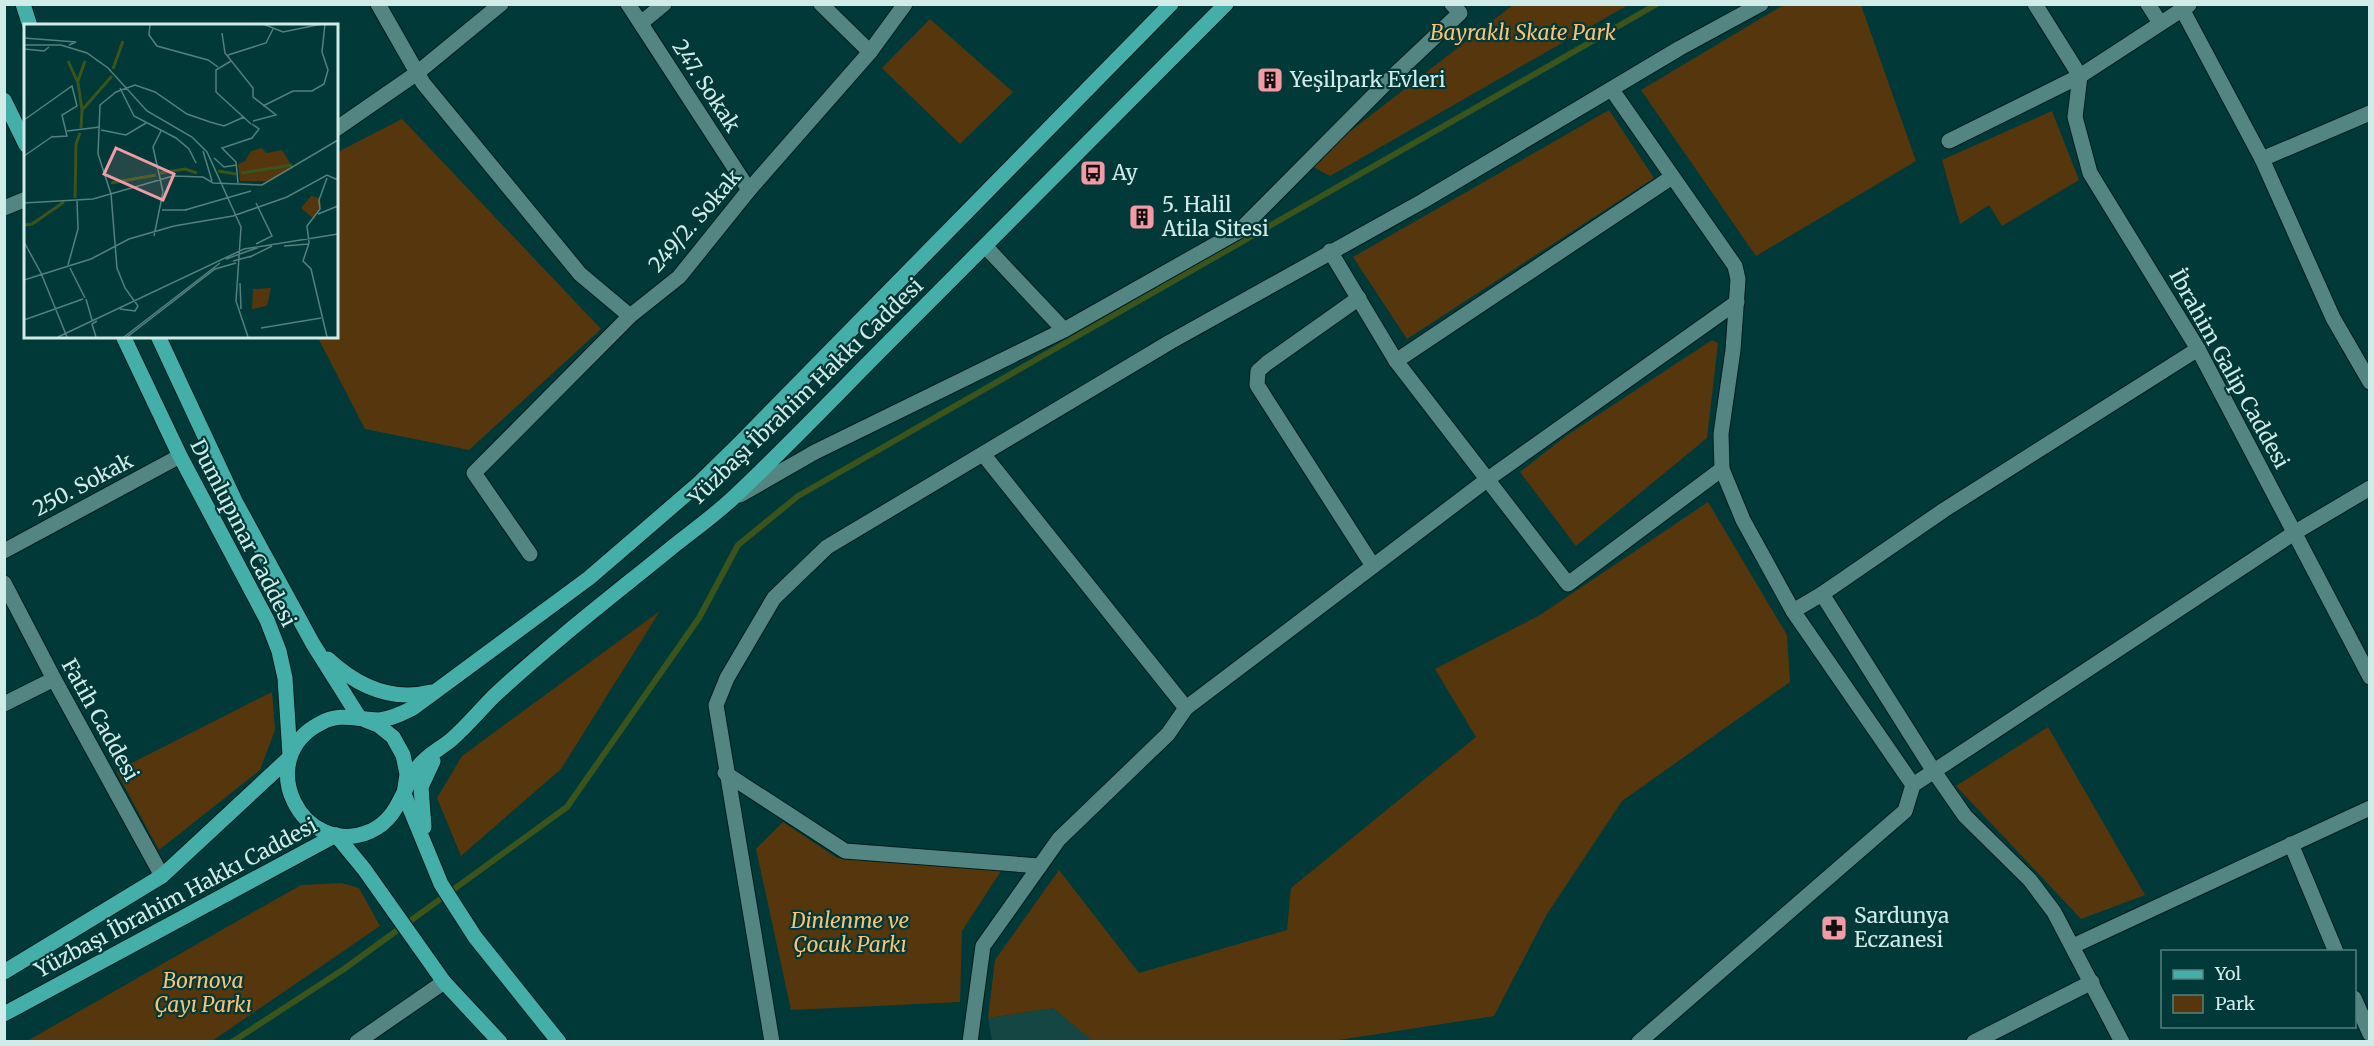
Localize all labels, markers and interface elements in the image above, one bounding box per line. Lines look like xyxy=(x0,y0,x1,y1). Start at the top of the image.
park label: Bayraklı Skate Park xyxy=(1430,19,1617,46)
inset map xyxy=(24,24,338,338)
street label: 247. Sokak xyxy=(666,34,747,138)
building icon: Yeşilpark Evleri xyxy=(1255,65,1285,95)
place label: Yeşilpark Evleri xyxy=(1289,66,1446,93)
bus stop icon: Ay xyxy=(1078,158,1108,188)
place label: Ay xyxy=(1111,159,1138,186)
street label: 249/2. Sokak xyxy=(642,163,747,278)
place label: 5. Halil Atila Sitesi xyxy=(1161,191,1269,242)
building icon: 5. Halil Atila Sitesi xyxy=(1127,202,1157,232)
street label: İbrahim Galip Caddesi xyxy=(2163,264,2296,473)
street label: Yüzbaşı İbrahim Hakkı Caddesi xyxy=(682,272,929,512)
street label: Dumlupınar Caddesi xyxy=(184,434,303,631)
street label: 250. Sokak xyxy=(28,447,138,522)
street label: Fatih Caddesi xyxy=(56,654,145,786)
street label: Yüzbaşı İbrahim Hakkı Caddesi xyxy=(29,811,322,984)
place label: Sardunya Eczanesi xyxy=(1854,902,1949,953)
park label: Dinlenme ve Çocuk Parkı xyxy=(790,907,909,958)
pharmacy icon: Sardunya Eczanesi xyxy=(1819,913,1849,943)
legend xyxy=(2161,950,2356,1028)
text: Yol xyxy=(2214,962,2241,985)
park label: Bornova Çayı Parkı xyxy=(154,967,252,1018)
text: Park xyxy=(2215,992,2256,1015)

